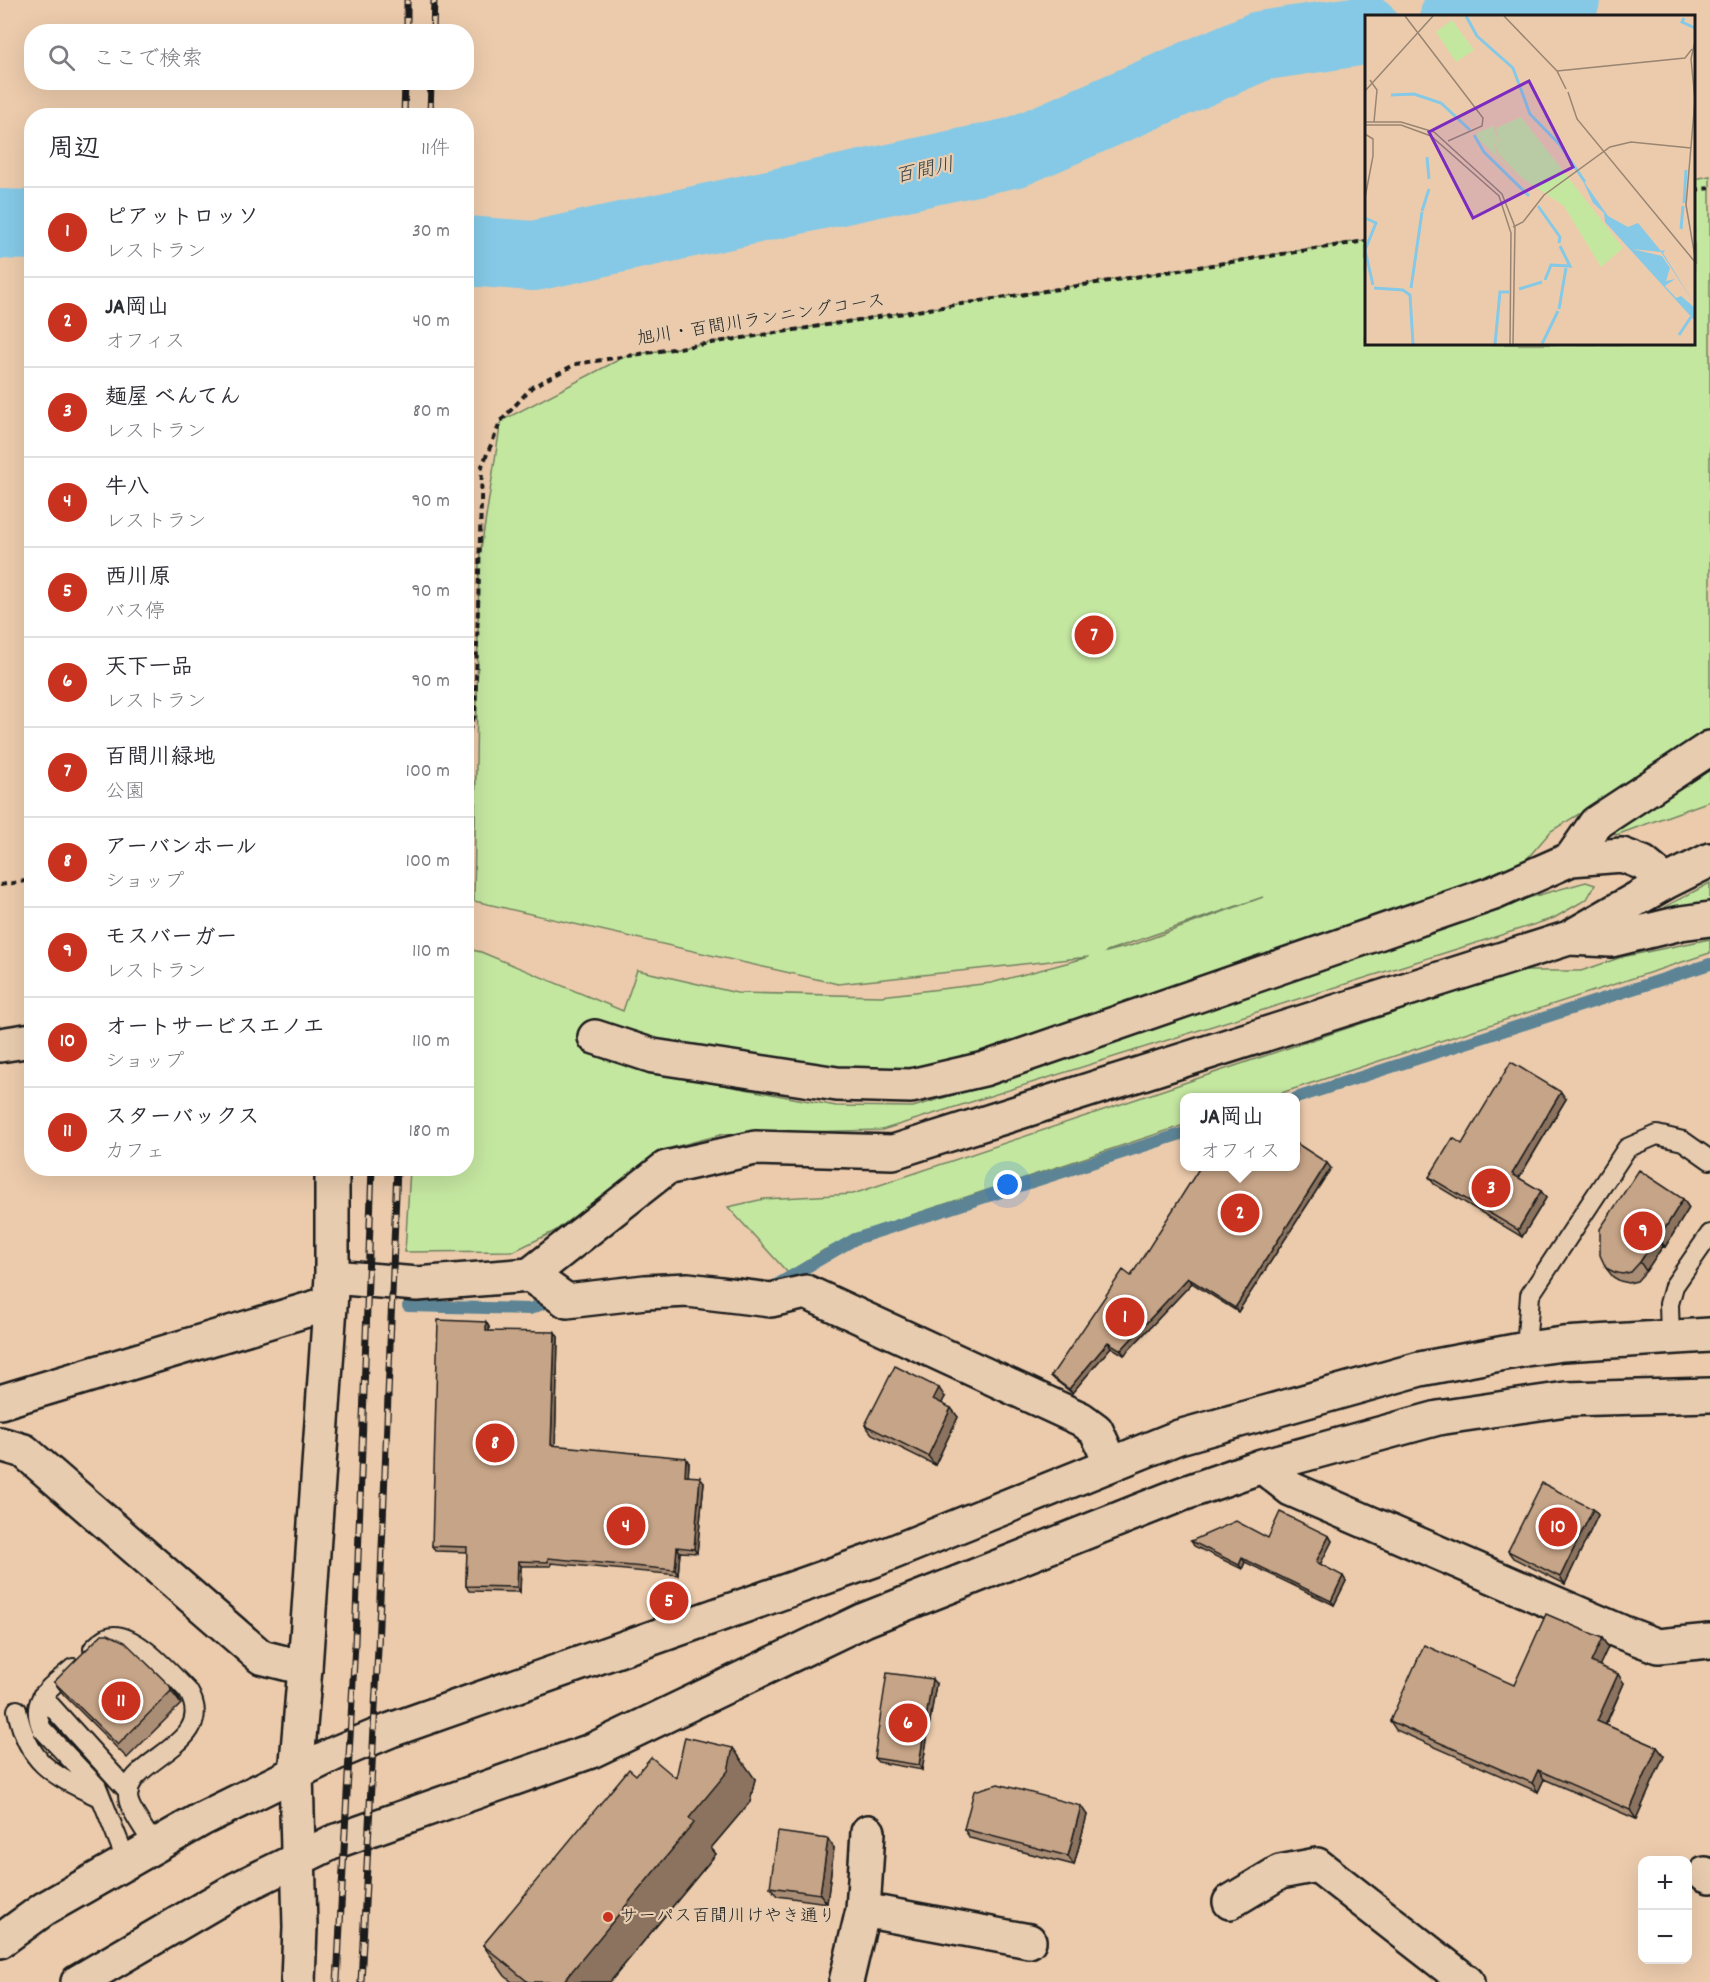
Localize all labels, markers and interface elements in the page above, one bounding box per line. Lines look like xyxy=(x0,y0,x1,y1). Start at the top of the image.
inset map xyxy=(1365,15,1695,345)
search box xyxy=(24,24,474,90)
icon: search xyxy=(45,41,78,74)
text: ここで検索 xyxy=(93,45,203,76)
text: 周辺 xyxy=(48,132,100,169)
text: 11件 xyxy=(421,136,450,164)
water label: 百間川 xyxy=(893,152,957,192)
text: ピアットロッソ xyxy=(105,203,259,234)
text: 1 xyxy=(65,218,70,246)
text: 30 m xyxy=(412,218,450,246)
text: レストラン xyxy=(105,239,207,267)
street label: 旭川・百間川ランニングコース xyxy=(635,289,887,353)
text: JA岡山 xyxy=(105,293,169,324)
text: 2 xyxy=(63,308,72,336)
text: 40 m xyxy=(412,308,450,336)
text: オフィス xyxy=(105,329,185,357)
text: 麺屋 べんてん xyxy=(105,383,241,414)
text: 3 xyxy=(63,398,72,426)
text: 80 m xyxy=(413,398,450,426)
text: レストラン xyxy=(105,419,207,447)
text: 牛八 xyxy=(105,473,149,504)
text: 4 xyxy=(63,488,72,516)
text: 90 m xyxy=(412,488,450,516)
text: レストラン xyxy=(105,509,207,537)
text: 西川原 xyxy=(105,563,171,594)
text: 5 xyxy=(63,578,72,606)
text: 90 m xyxy=(412,578,450,606)
text: バス停 xyxy=(105,599,165,627)
pin: 7 xyxy=(1074,612,1114,658)
text: 天下一品 xyxy=(105,653,193,684)
text: 6 xyxy=(63,668,72,696)
text: 90 m xyxy=(412,668,450,696)
text: レストラン xyxy=(105,689,207,717)
text: 百間川緑地 xyxy=(105,743,215,774)
text: 7 xyxy=(64,758,71,786)
text: 100 m xyxy=(406,758,450,786)
text: 公園 xyxy=(105,779,145,807)
text: アーバンホール xyxy=(105,833,257,864)
text: 8 xyxy=(63,848,72,876)
text: 100 m xyxy=(406,848,450,876)
text: ショップ xyxy=(105,869,184,897)
text: モスバーガー xyxy=(105,923,237,954)
text: 9 xyxy=(63,938,72,966)
text: 110 m xyxy=(412,938,450,966)
text: レストラン xyxy=(105,959,207,987)
text: オートサービスエノエ xyxy=(105,1013,325,1044)
text: 10 xyxy=(60,1028,75,1056)
text: 110 m xyxy=(412,1028,450,1056)
text: ショップ xyxy=(105,1049,184,1077)
popup xyxy=(1180,1093,1300,1171)
text: スターバックス xyxy=(105,1103,259,1134)
text: JA岡山 xyxy=(1200,1103,1264,1134)
text: 11 xyxy=(63,1118,72,1146)
text: 180 m xyxy=(408,1118,450,1146)
text: カフェ xyxy=(105,1139,165,1167)
text: オフィス xyxy=(1200,1139,1280,1167)
pin: 3 xyxy=(1472,1166,1510,1210)
your location xyxy=(993,1170,1022,1199)
pin: 2 xyxy=(1220,1190,1260,1236)
pin: 9 xyxy=(1624,1208,1662,1254)
pin: 1 xyxy=(1106,1294,1144,1340)
pin: 8 xyxy=(476,1420,514,1466)
pin: 4 xyxy=(606,1504,646,1549)
pin: 10 xyxy=(1538,1504,1578,1550)
pin: 5 xyxy=(650,1578,688,1624)
pin: 11 xyxy=(102,1678,140,1724)
pin: 6 xyxy=(888,1700,928,1746)
map controls xyxy=(1638,1856,1692,1964)
button: + xyxy=(1638,1856,1692,1910)
place label: サーパス百間川けやき通り xyxy=(620,1905,836,1930)
marker: サーパス百間川けやき通り xyxy=(601,1910,615,1924)
button: − xyxy=(1638,1910,1692,1964)

